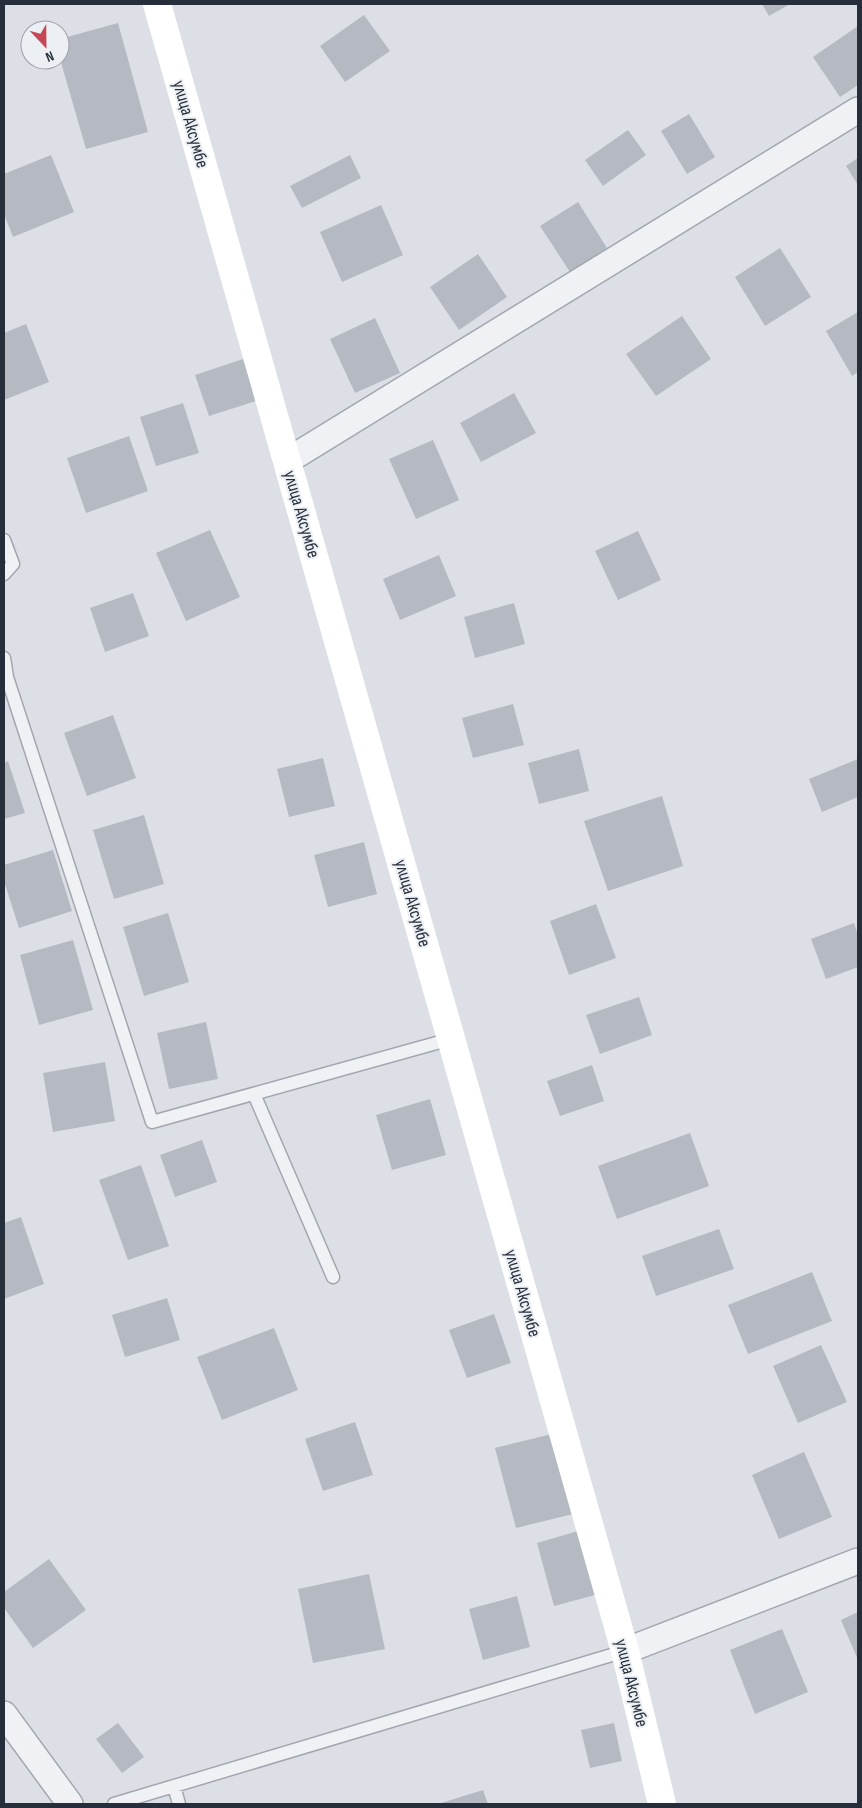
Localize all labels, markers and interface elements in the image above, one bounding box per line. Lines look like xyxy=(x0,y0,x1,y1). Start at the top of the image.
north arrow xyxy=(20,20,70,70)
text: N xyxy=(43,47,56,66)
street label: улица Аксумбе xyxy=(168,78,213,170)
street label: улица Аксумбе xyxy=(279,468,324,560)
street label: улица Аксумбе xyxy=(390,857,435,949)
street label: улица Аксумбе xyxy=(500,1247,545,1339)
street label: улица Аксумбе xyxy=(610,1637,653,1729)

